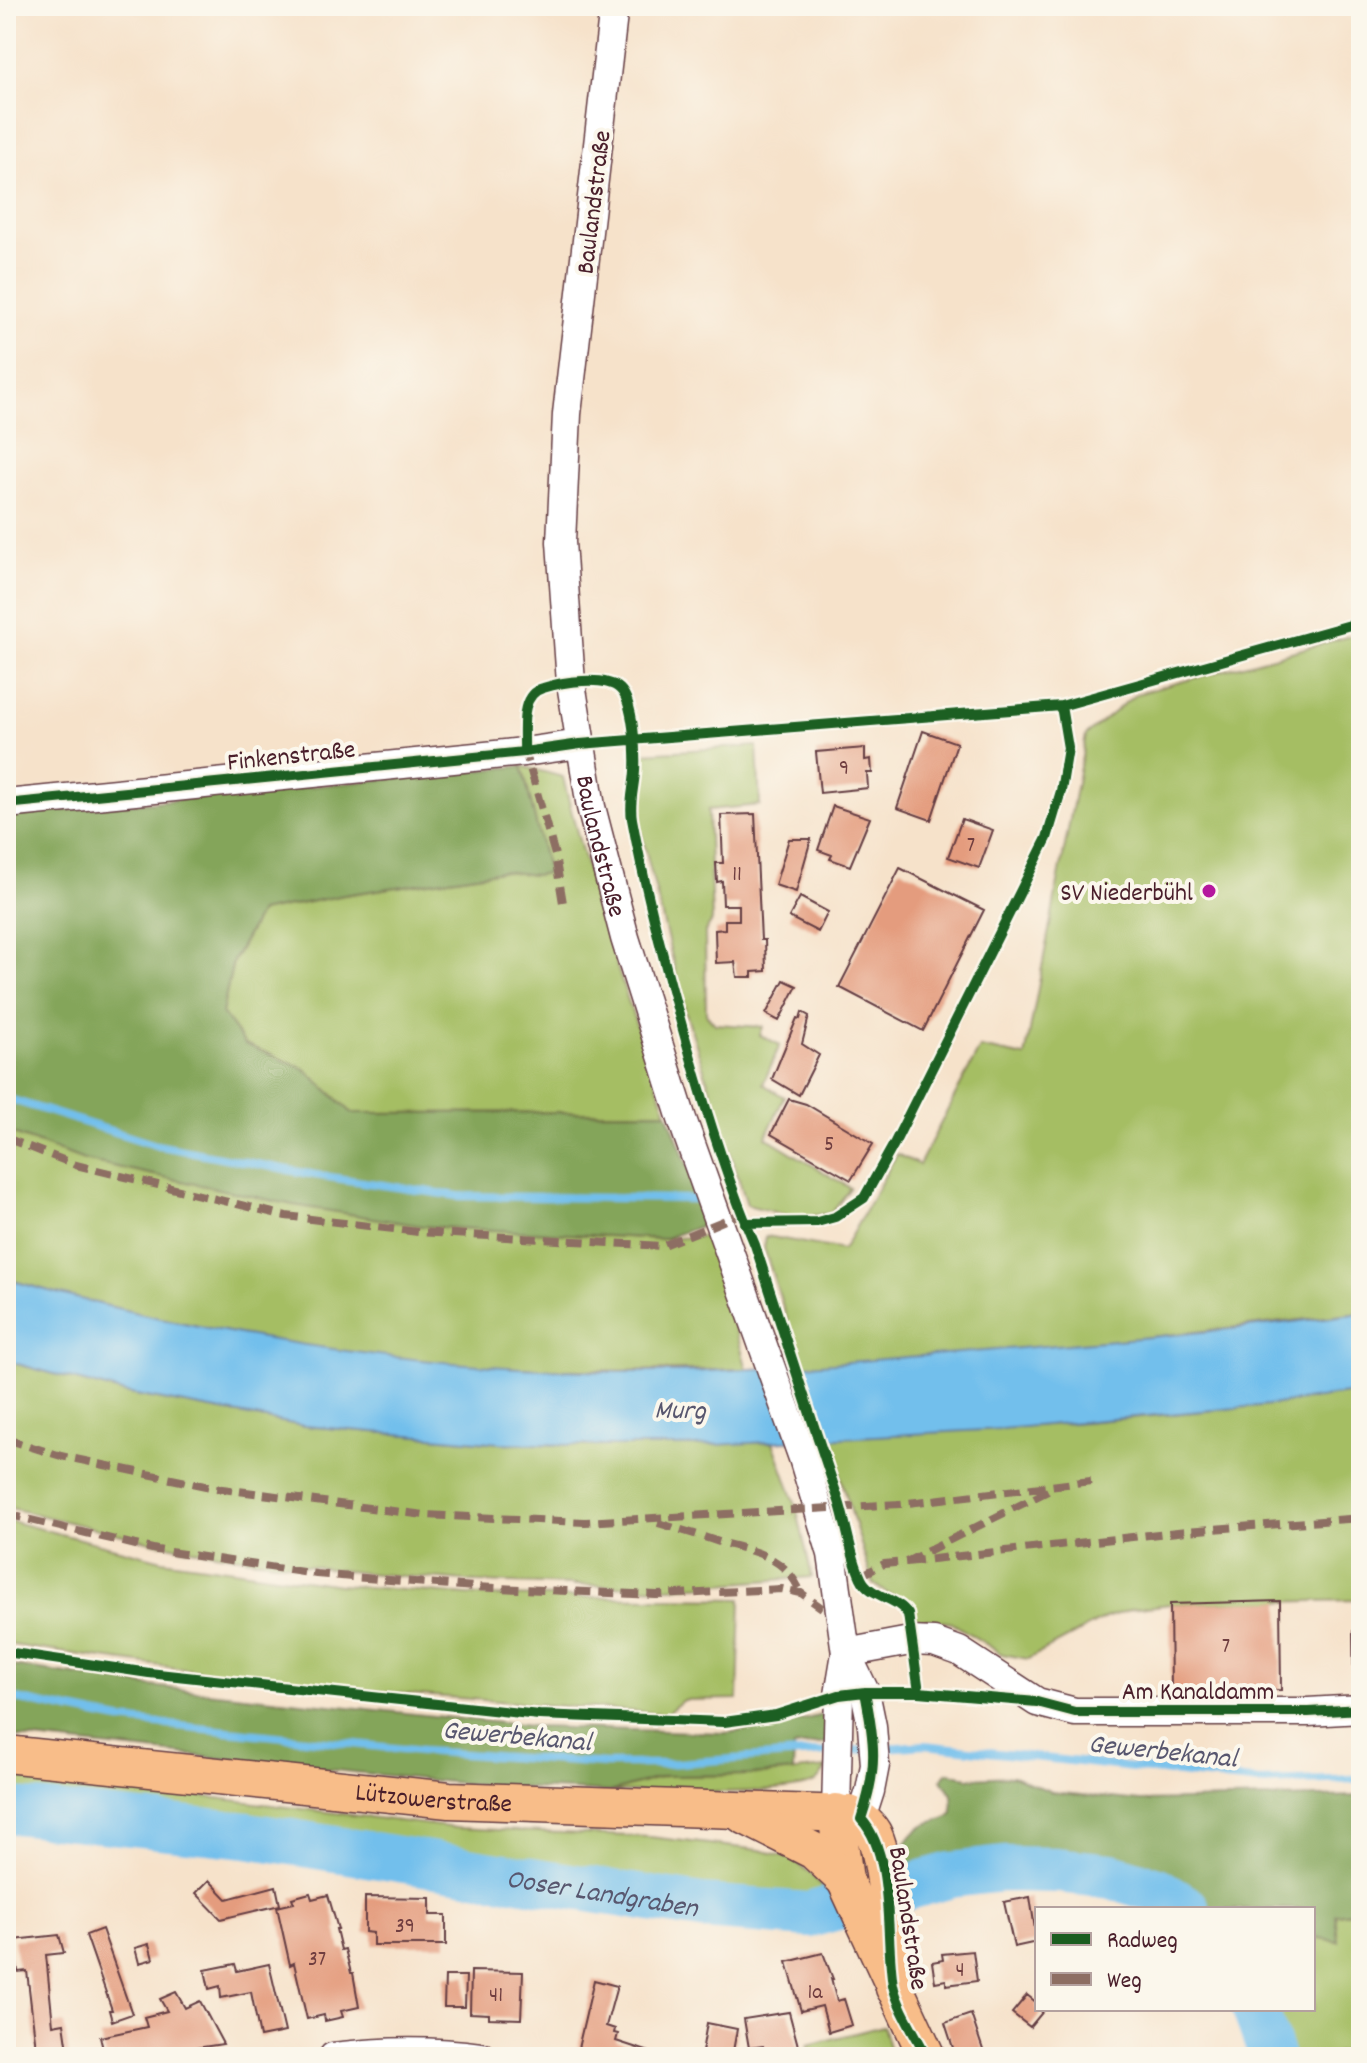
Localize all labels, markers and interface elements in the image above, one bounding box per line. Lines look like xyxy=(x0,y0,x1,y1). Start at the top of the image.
street label: Baulandstraße xyxy=(568,128,623,276)
street label: Finkenstraße xyxy=(225,732,357,783)
house number: 9 xyxy=(839,754,849,785)
street label: Baulandstraße xyxy=(564,773,634,921)
house number: 7 xyxy=(967,831,975,862)
house number: 11 xyxy=(732,860,742,891)
place label: SV Niederbühl xyxy=(1060,876,1193,913)
marker: SV Niederbühl xyxy=(1200,882,1218,900)
house number: 5 xyxy=(824,1130,834,1161)
water label: Murg xyxy=(654,1393,707,1433)
house number: 7 xyxy=(1222,1632,1230,1663)
street label: Am Kanaldamm xyxy=(1122,1675,1274,1712)
water label: Gewerbekanal xyxy=(441,1713,595,1766)
water label: Gewerbekanal xyxy=(1086,1726,1241,1782)
street label: Lützowerstraße xyxy=(353,1775,513,1824)
street label: Baulandstraße xyxy=(877,1844,936,1993)
water label: Ooser Landgraben xyxy=(503,1861,701,1931)
legend xyxy=(1035,1907,1315,2011)
house number: 39 xyxy=(395,1912,415,1943)
text: Radweg xyxy=(1107,1925,1178,1959)
house number: 37 xyxy=(308,1945,326,1976)
house number: 4 xyxy=(955,1956,965,1987)
text: Weg xyxy=(1107,1965,1142,1999)
house number: 1a xyxy=(807,1978,823,2009)
house number: 41 xyxy=(489,1981,503,2012)

